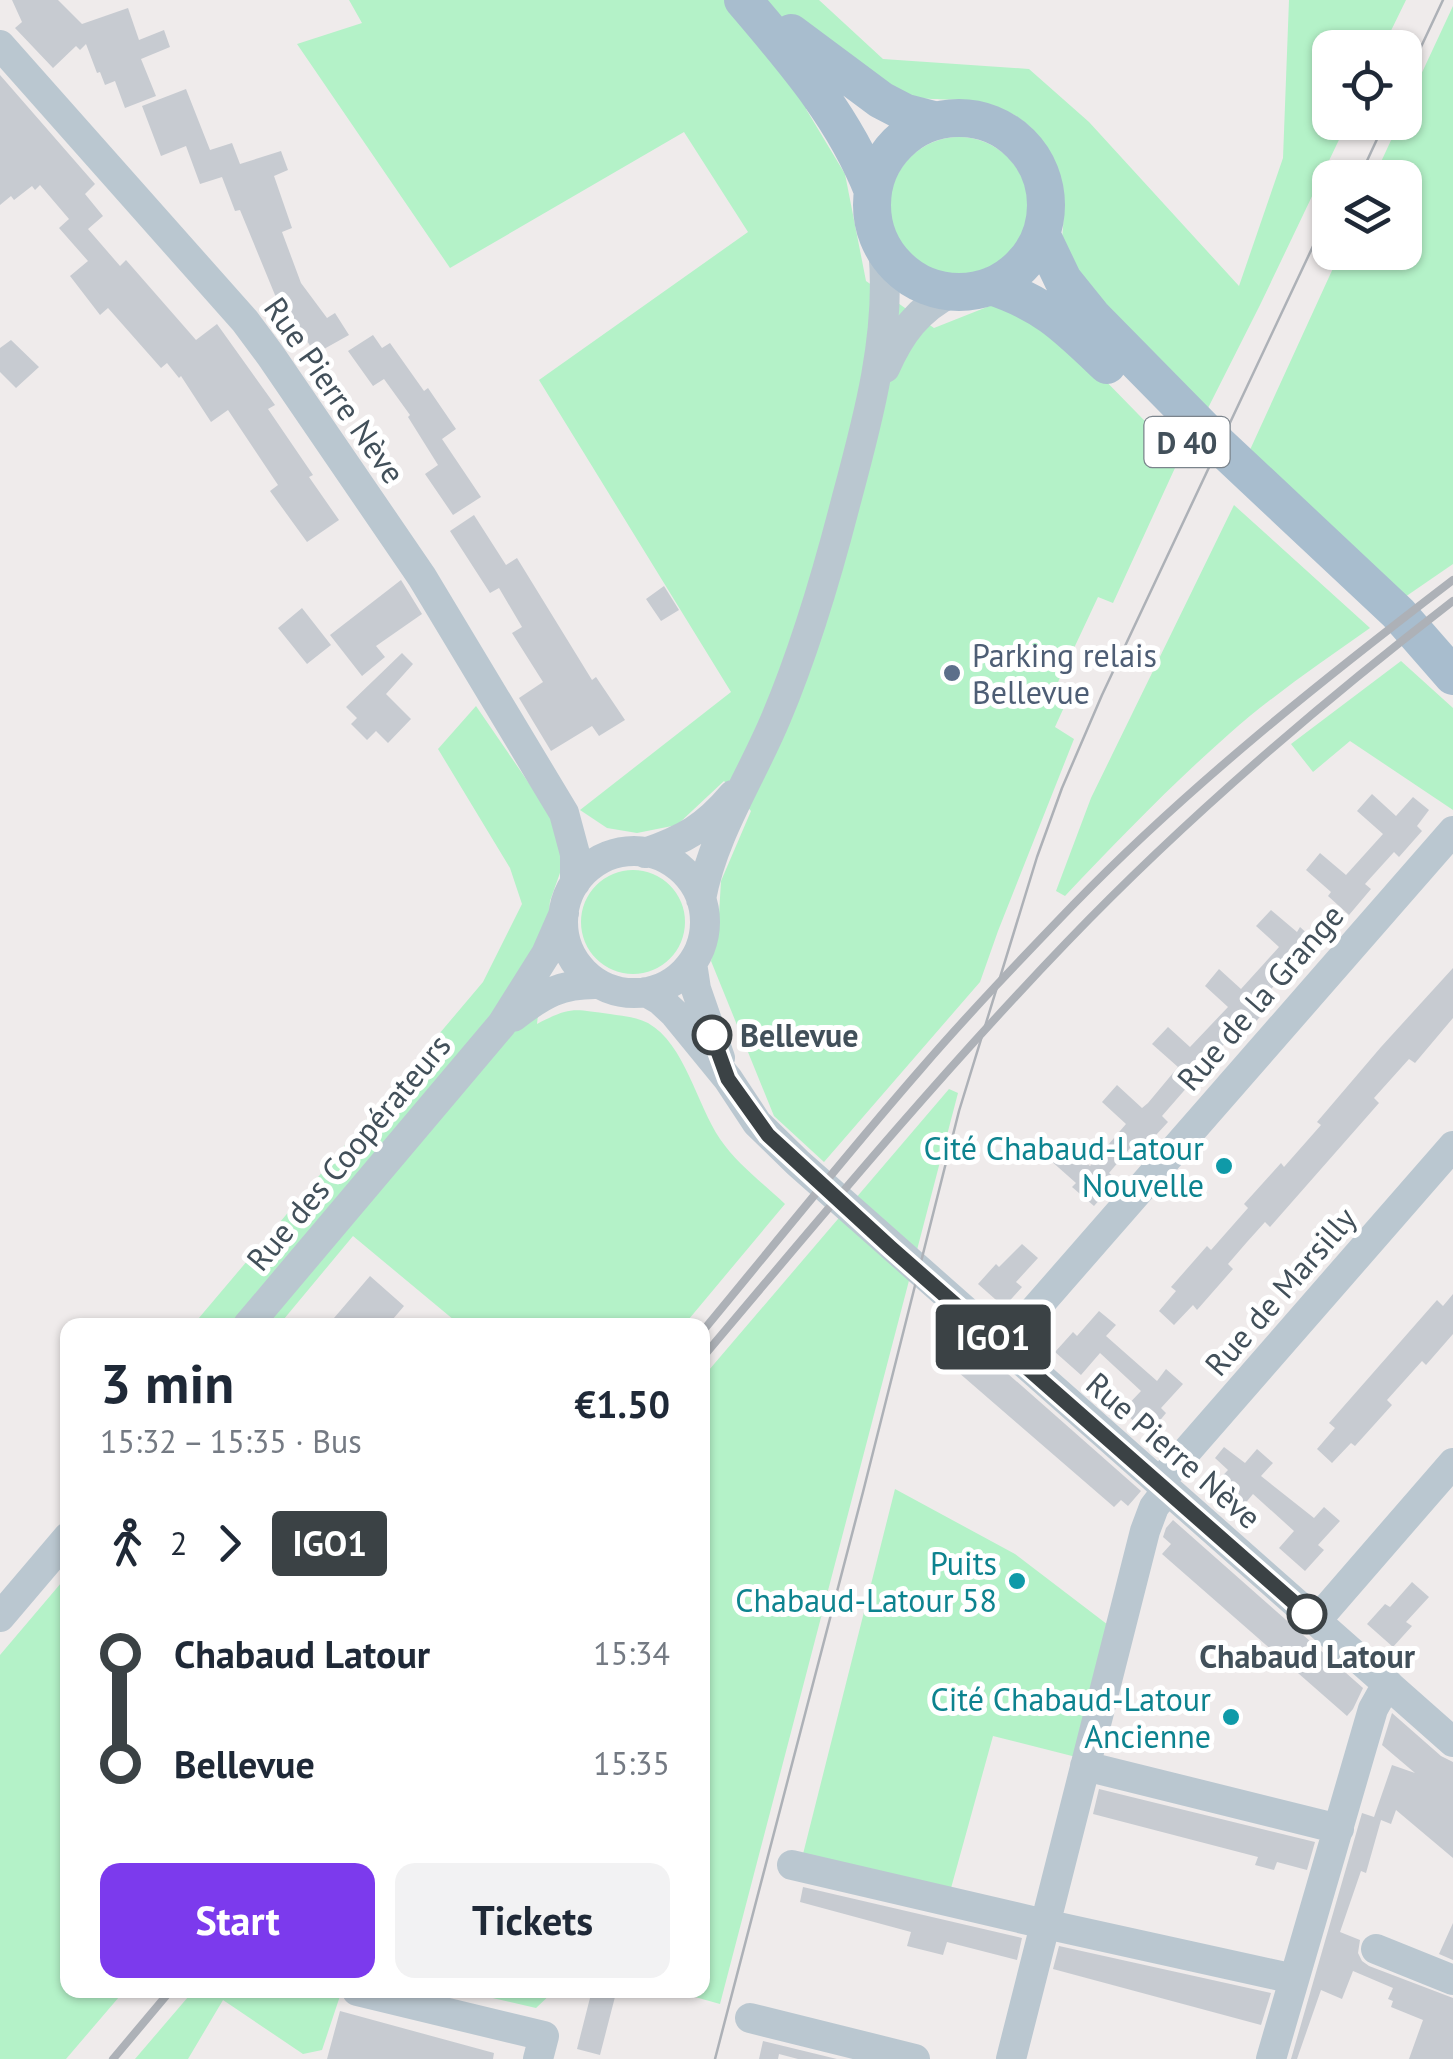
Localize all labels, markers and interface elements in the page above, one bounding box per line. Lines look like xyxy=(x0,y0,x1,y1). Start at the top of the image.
map controls xyxy=(1312,30,1422,270)
button: locate xyxy=(1312,30,1422,140)
button: layers xyxy=(1312,160,1422,270)
street label: Rue Pierre Nève xyxy=(255,288,415,492)
road number: D 40 xyxy=(1144,417,1230,467)
place label: Parking relais Bellevue xyxy=(972,634,1157,713)
marker: Parking relais Bellevue xyxy=(941,662,963,684)
street label: Rue de la Grange xyxy=(1167,895,1353,1099)
place label: Bellevue xyxy=(740,1014,859,1056)
marker: Bellevue xyxy=(693,1016,731,1054)
street label: Rue des Coopérateurs xyxy=(237,1025,459,1279)
place label: Cité Chabaud-Latour Nouvelle xyxy=(924,1127,1204,1206)
marker: Cité Chabaud-Latour Nouvelle xyxy=(1213,1155,1235,1177)
street label: Rue de Marsilly xyxy=(1195,1198,1365,1384)
line badge: IGO1 xyxy=(923,1304,1063,1370)
text: IGO1 xyxy=(956,1314,1030,1360)
text: 3 min xyxy=(100,1347,234,1418)
street label: Rue Pierre Nève xyxy=(1078,1362,1270,1538)
text: €1.50 xyxy=(574,1379,670,1428)
text: 15:32 – 15:35 · Bus xyxy=(100,1420,362,1462)
icon: walk xyxy=(100,1516,155,1571)
icon: forward xyxy=(202,1516,257,1571)
text: IGO1 xyxy=(292,1520,367,1566)
text: 2 xyxy=(170,1522,187,1564)
place label: Puits Chabaud-Latour 58 xyxy=(735,1542,997,1621)
marker: Puits Chabaud-Latour 58 xyxy=(1006,1570,1028,1592)
marker: Chabaud Latour xyxy=(1288,1595,1326,1633)
text: Chabaud Latour xyxy=(174,1629,430,1678)
text: 15:34 xyxy=(593,1632,670,1674)
place label: Chabaud Latour xyxy=(1199,1635,1416,1677)
place label: Cité Chabaud-Latour Ancienne xyxy=(931,1678,1211,1757)
marker: Cité Chabaud-Latour Ancienne xyxy=(1220,1706,1242,1728)
text: Bellevue xyxy=(174,1739,315,1788)
text: 15:35 xyxy=(593,1742,670,1784)
button: Start xyxy=(100,1863,375,1978)
button: Tickets xyxy=(395,1863,670,1978)

